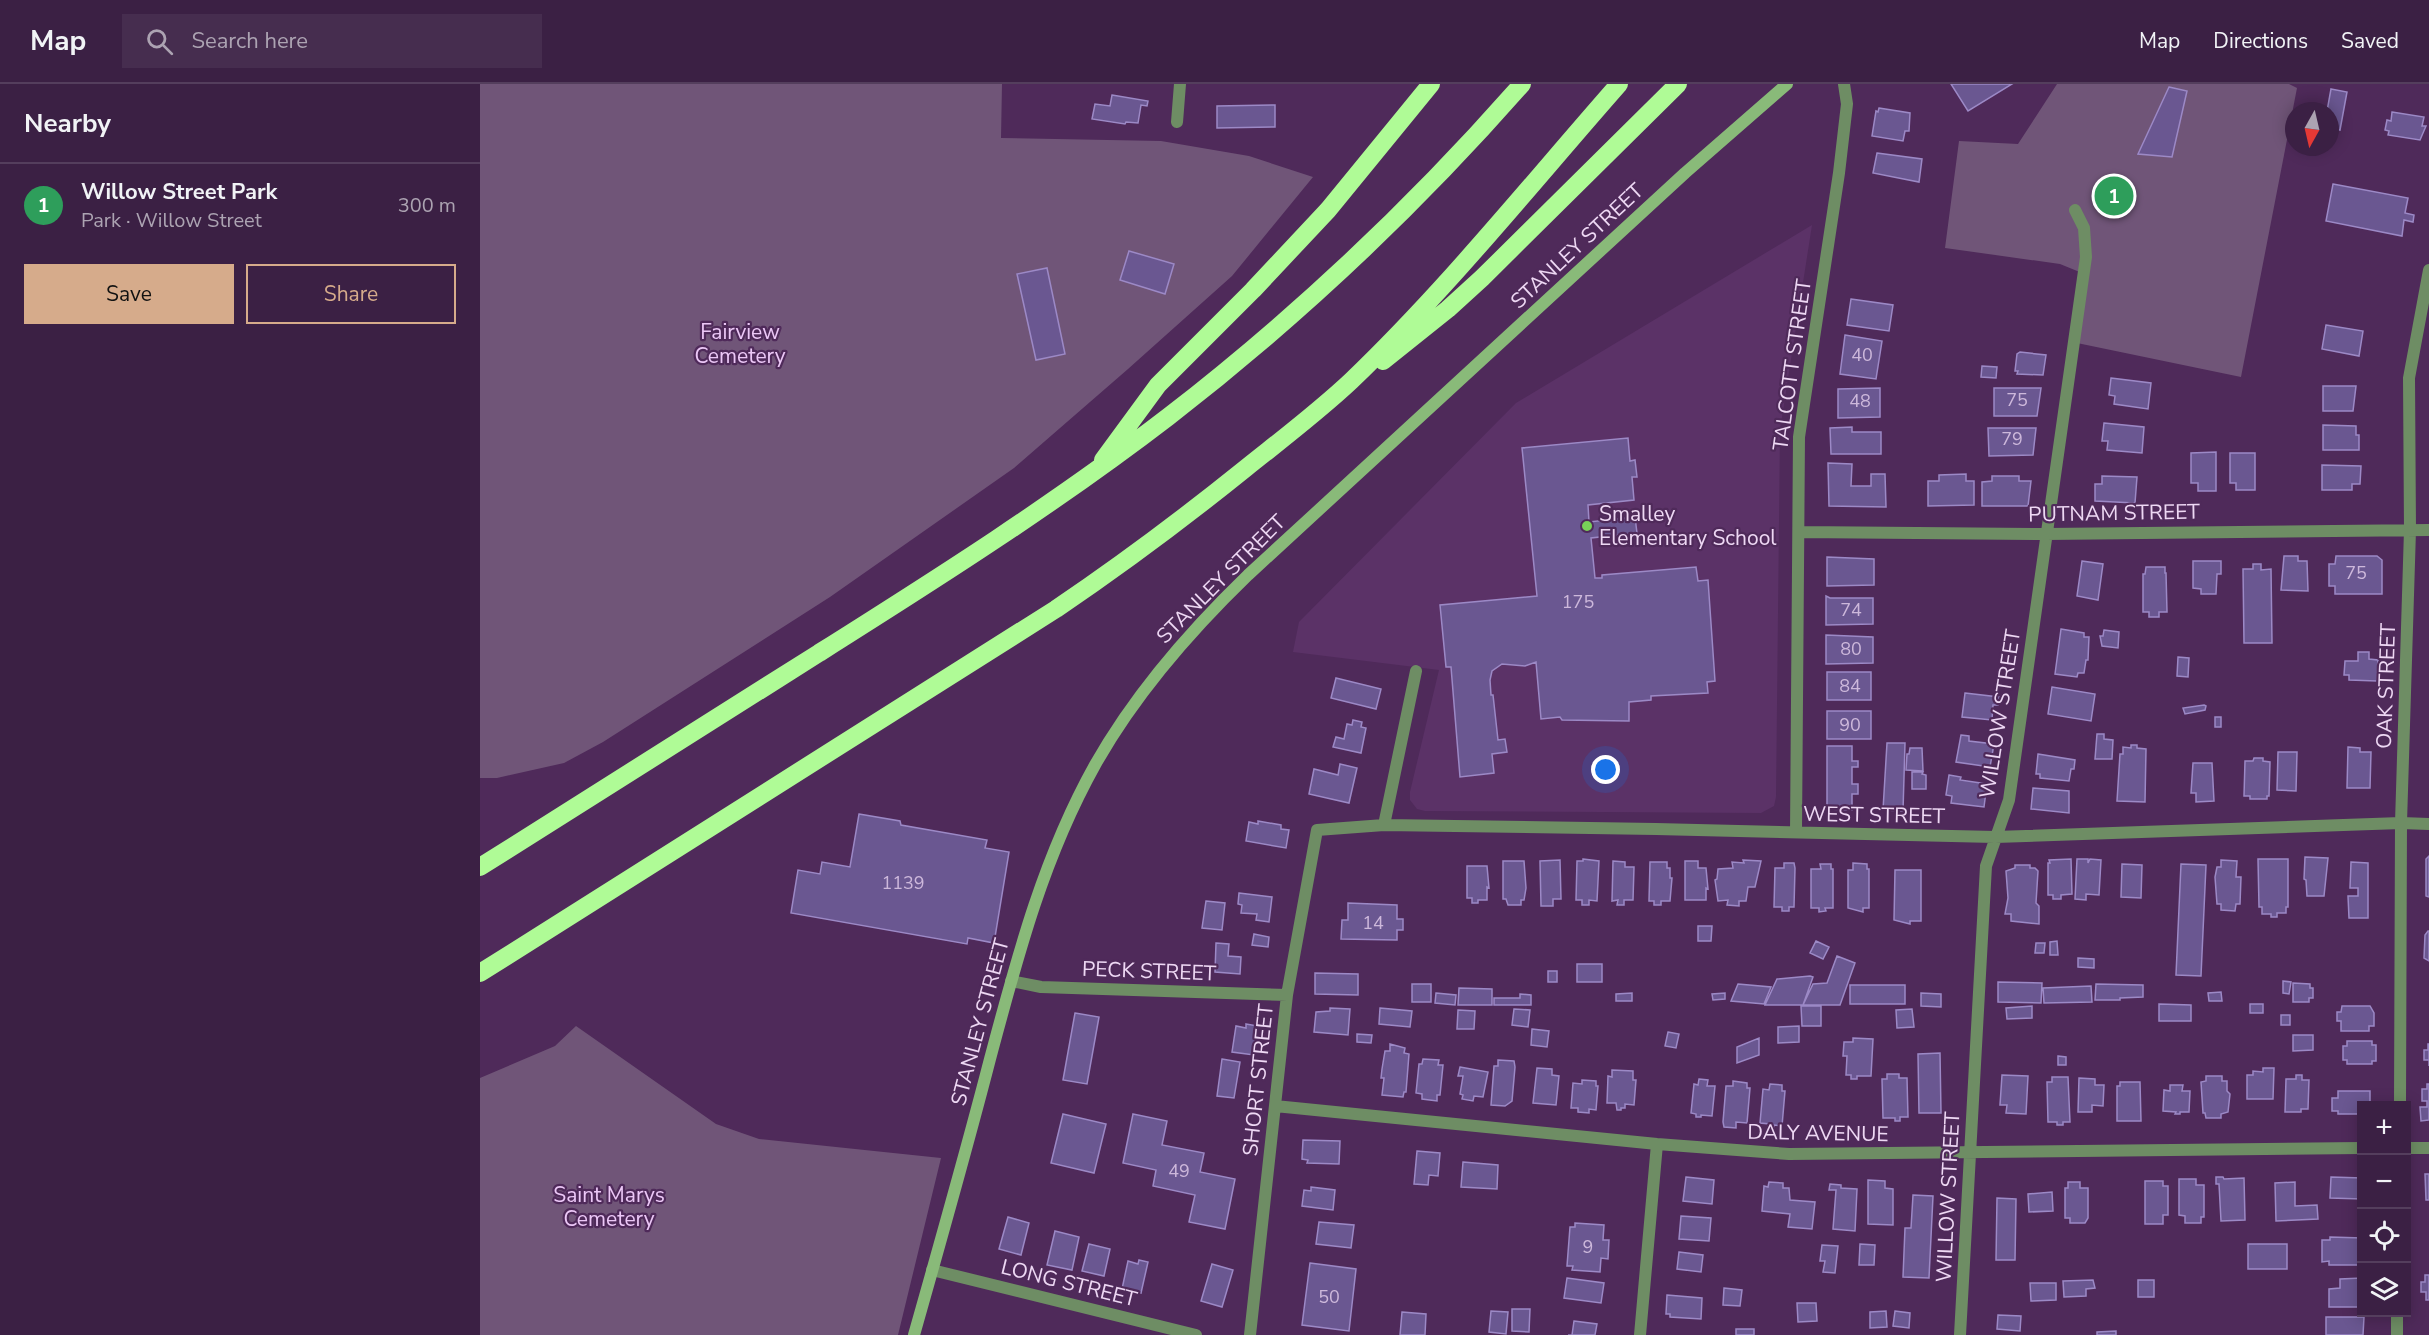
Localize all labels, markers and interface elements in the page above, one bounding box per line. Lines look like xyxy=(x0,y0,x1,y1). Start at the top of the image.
search box xyxy=(122,14,542,68)
text: Map xyxy=(30,22,86,60)
icon: search xyxy=(143,25,176,58)
text: Search here xyxy=(191,26,308,56)
text: Map xyxy=(2139,27,2180,55)
text: Directions xyxy=(2213,27,2308,55)
text: Saved xyxy=(2341,27,2399,55)
north arrow xyxy=(2285,102,2339,156)
text: Nearby xyxy=(24,106,111,141)
pin: 1 xyxy=(2094,174,2134,218)
text: Willow Street Park xyxy=(81,177,277,207)
street label: STANLEY STREET xyxy=(1505,177,1650,315)
text: 1 xyxy=(38,192,50,219)
text: 300 m xyxy=(398,192,456,219)
text: Park · Willow Street xyxy=(81,207,262,234)
button: Save xyxy=(24,264,234,324)
button: Share xyxy=(246,264,456,324)
street label: TALCOTT STREET xyxy=(1766,277,1818,453)
park label: Fairview Cemetery xyxy=(694,318,786,370)
house number: 40 xyxy=(1851,343,1873,367)
house number: 75 xyxy=(2006,388,2028,412)
house number: 48 xyxy=(1849,389,1871,413)
house number: 79 xyxy=(2001,427,2023,451)
street label: PUTNAM STREET xyxy=(2028,497,2200,528)
place label: Smalley Elementary School xyxy=(1599,500,1777,552)
street label: STANLEY STREET xyxy=(1150,508,1292,650)
marker: Smalley Elementary School xyxy=(1580,519,1594,533)
house number: 75 xyxy=(2345,561,2367,585)
house number: 175 xyxy=(1562,590,1594,614)
house number: 74 xyxy=(1840,598,1862,622)
street label: OAK STREET xyxy=(2370,622,2402,749)
street label: WILLOW STREET xyxy=(1973,627,2027,801)
house number: 80 xyxy=(1840,637,1862,661)
house number: 84 xyxy=(1839,674,1861,698)
house number: 90 xyxy=(1839,713,1861,737)
your location xyxy=(1591,755,1620,784)
street label: WEST STREET xyxy=(1803,800,1946,830)
house number: 1139 xyxy=(881,871,925,895)
house number: 14 xyxy=(1362,911,1384,935)
street label: STANLEY STREET xyxy=(944,935,1016,1109)
street label: PECK STREET xyxy=(1081,955,1217,987)
street label: SHORT STREET xyxy=(1236,1002,1280,1157)
map controls xyxy=(2357,1101,2411,1317)
button: + xyxy=(2357,1101,2411,1155)
street label: WILLOW STREET xyxy=(1930,1111,1966,1283)
street label: DALY AVENUE xyxy=(1747,1118,1889,1148)
button: − xyxy=(2357,1155,2411,1209)
house number: 49 xyxy=(1168,1159,1190,1183)
park label: Saint Marys Cemetery xyxy=(553,1181,665,1233)
button: locate xyxy=(2357,1209,2411,1263)
house number: 9 xyxy=(1583,1235,1593,1259)
street label: LONG STREET xyxy=(998,1253,1140,1313)
button: layers xyxy=(2357,1263,2411,1317)
house number: 50 xyxy=(1318,1285,1340,1309)

